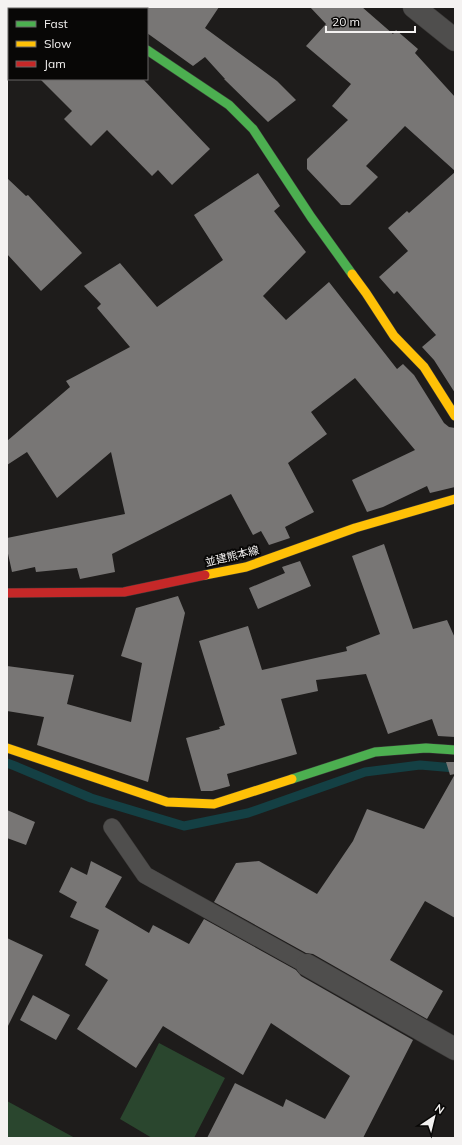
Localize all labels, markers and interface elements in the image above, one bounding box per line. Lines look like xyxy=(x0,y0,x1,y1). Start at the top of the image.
legend xyxy=(8,8,148,80)
scale bar xyxy=(326,8,415,34)
text: 20 m xyxy=(332,14,360,29)
text: Fast xyxy=(44,16,68,31)
text: Slow xyxy=(44,36,72,51)
text: Jam xyxy=(44,56,66,71)
street label: 並建熊本線 xyxy=(204,543,260,569)
north arrow xyxy=(414,1097,454,1137)
text: N xyxy=(432,1101,447,1117)

